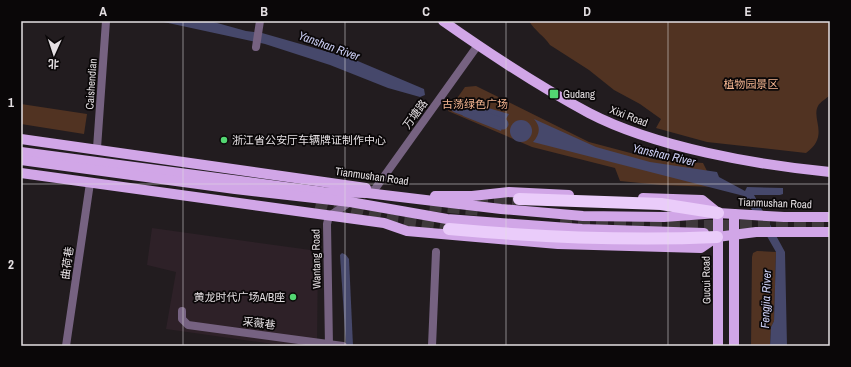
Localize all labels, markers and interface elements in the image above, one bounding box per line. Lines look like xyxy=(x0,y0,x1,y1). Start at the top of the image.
text: A xyxy=(99,3,107,20)
text: B xyxy=(260,3,268,20)
text: C xyxy=(422,3,430,20)
text: D xyxy=(583,3,591,20)
text: E xyxy=(744,3,752,20)
water label: Yanshan River xyxy=(296,28,363,65)
north arrow xyxy=(34,34,74,74)
text: 北 xyxy=(48,57,59,71)
street label: Caishendian xyxy=(82,58,100,110)
park label: 植物园景区 xyxy=(724,77,779,91)
place label: Gudang xyxy=(563,87,595,101)
marker: Gudang xyxy=(548,88,560,100)
text: 1 xyxy=(8,94,14,111)
street label: 万塘路 xyxy=(400,97,430,131)
park label: 古荡绿色广场 xyxy=(442,97,508,111)
street label: Xixi Road xyxy=(608,102,650,130)
place label: 浙江省公安厅车辆牌证制作中心 xyxy=(232,133,386,147)
marker: 浙江省公安厅车辆牌证制作中心 xyxy=(219,135,229,145)
water label: Yanshan River xyxy=(631,140,698,170)
street label: Tianmushan Road xyxy=(334,164,410,188)
street label: Tianmushan Road xyxy=(738,195,812,211)
street label: Wantang Road xyxy=(308,229,324,289)
street label: 曲荷巷 xyxy=(58,246,76,280)
text: 2 xyxy=(8,256,14,273)
street label: Gucui Road xyxy=(699,256,713,304)
water label: Fengjia River xyxy=(757,269,775,329)
place label: 黄龙时代广场A/B座 xyxy=(193,290,285,304)
marker: 黄龙时代广场A/B座 xyxy=(288,292,298,302)
street label: 采薇巷 xyxy=(242,314,276,332)

